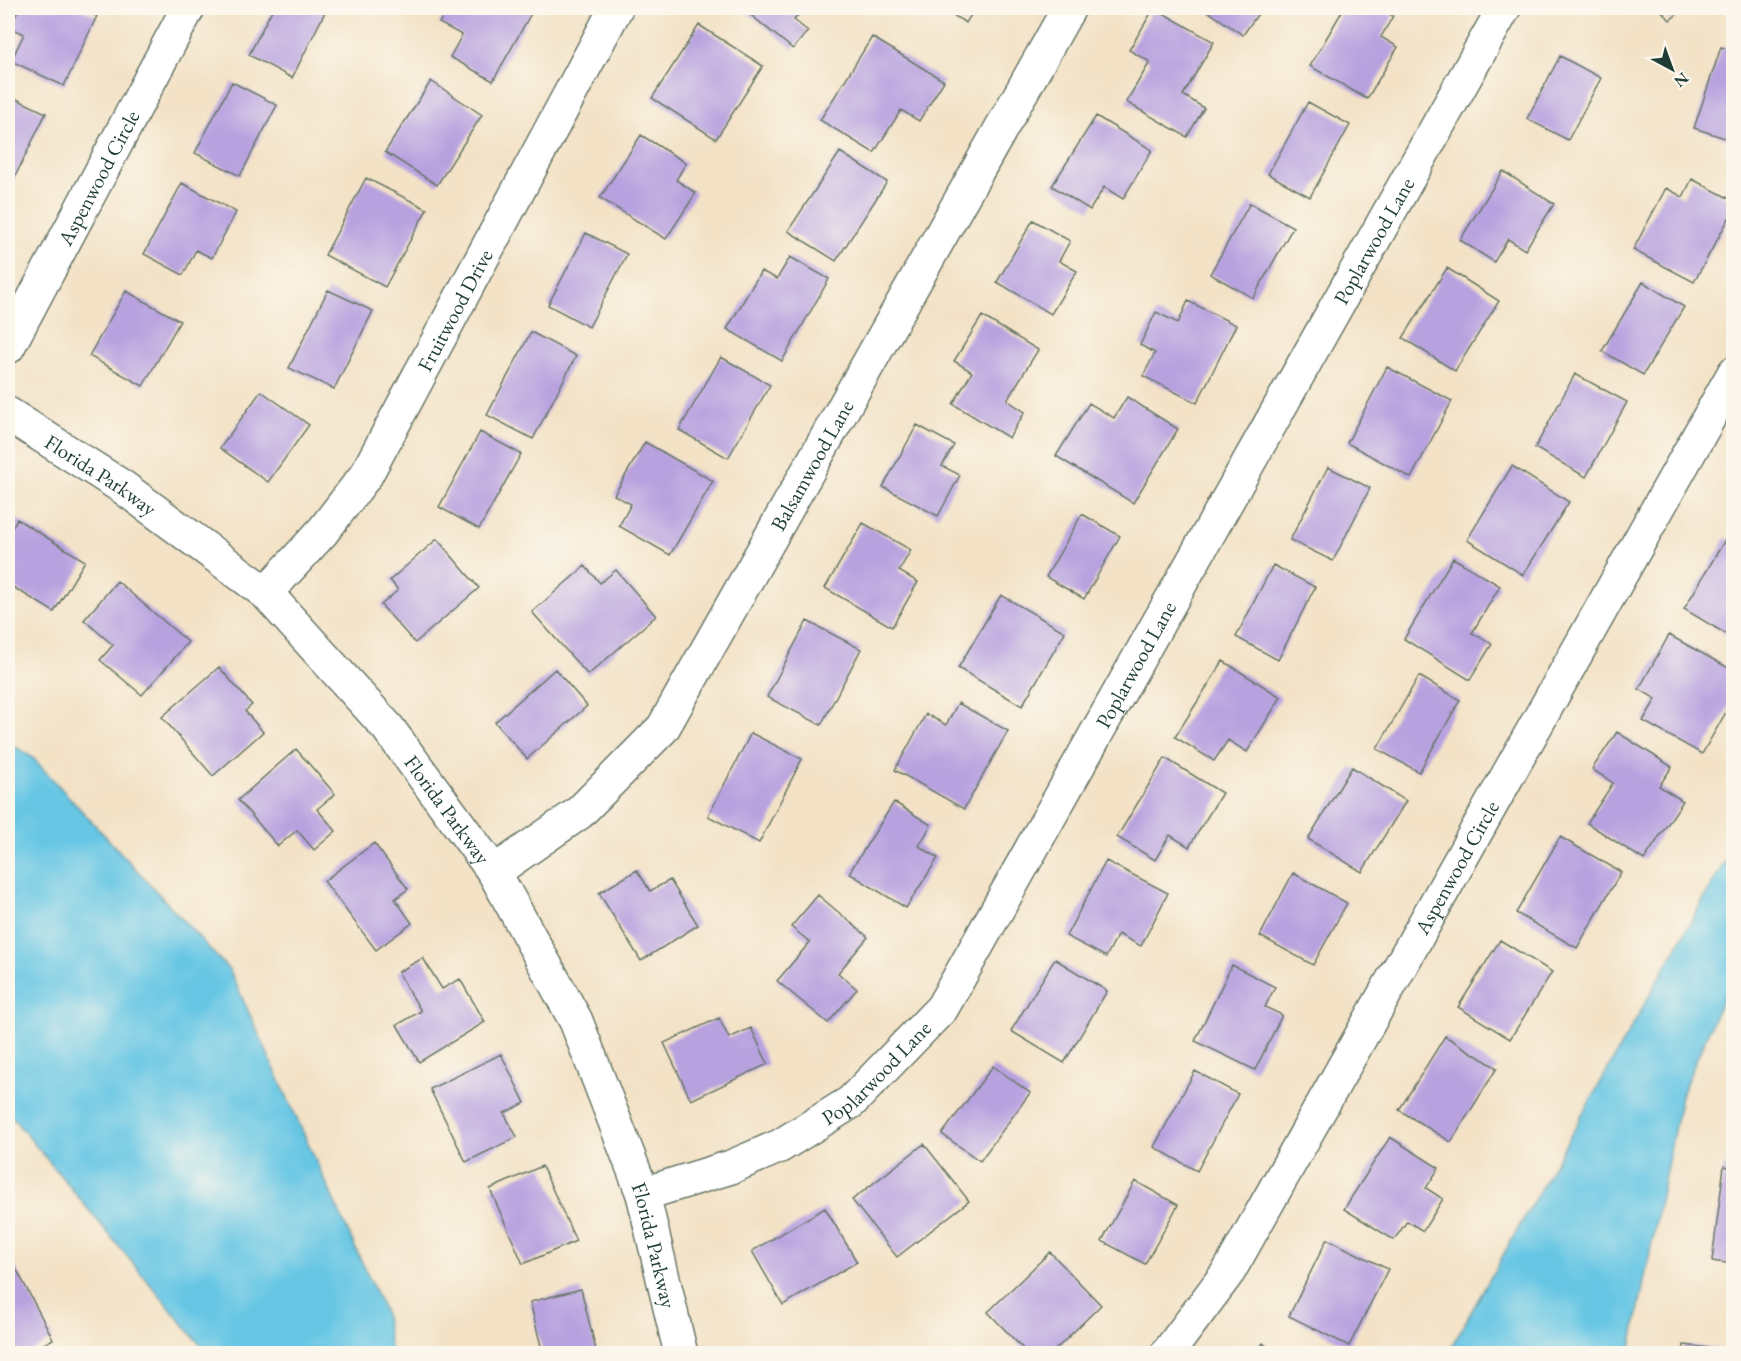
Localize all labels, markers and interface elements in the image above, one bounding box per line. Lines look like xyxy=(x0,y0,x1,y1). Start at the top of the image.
north arrow xyxy=(1642,39,1702,99)
text: N xyxy=(1670,68,1693,92)
street label: Aspenwood Circle xyxy=(51,105,145,251)
street label: Poplarwood Lane xyxy=(1327,172,1420,309)
street label: Fruitwood Drive xyxy=(411,244,498,376)
street label: Balsamwood Lane xyxy=(764,395,859,535)
street label: Florida Parkway xyxy=(40,428,163,522)
street label: Poplarwood Lane xyxy=(1089,596,1182,733)
street label: Florida Parkway xyxy=(399,749,497,870)
street label: Aspenwood Circle xyxy=(1407,795,1505,940)
street label: Poplarwood Lane xyxy=(816,1014,936,1131)
street label: Florida Parkway xyxy=(626,1178,683,1312)

